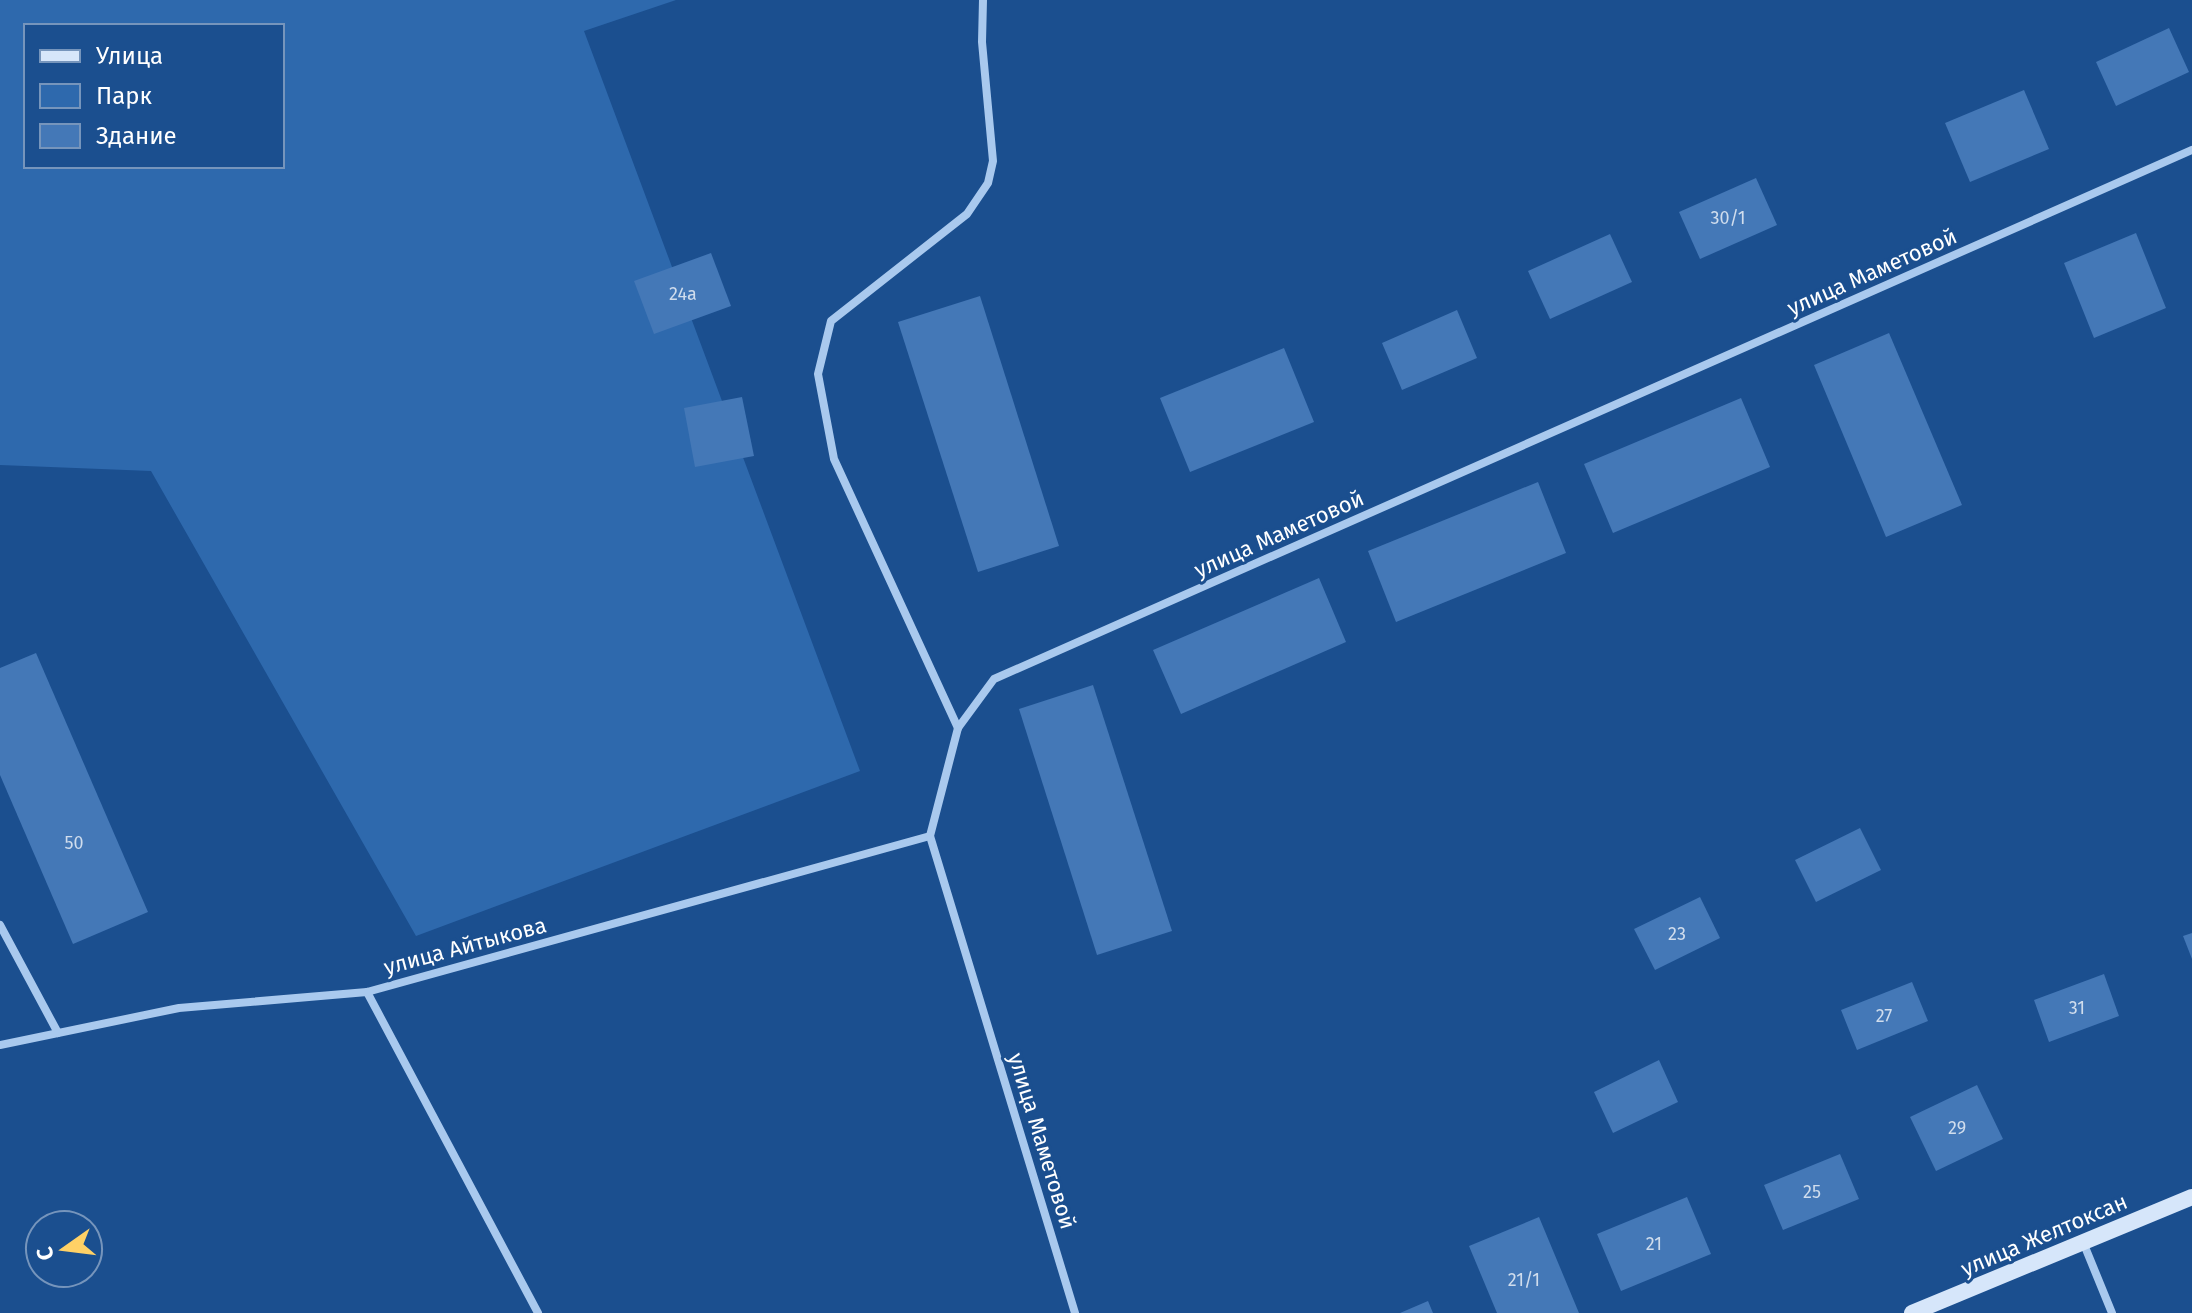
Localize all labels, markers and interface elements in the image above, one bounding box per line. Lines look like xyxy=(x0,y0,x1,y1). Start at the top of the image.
legend xyxy=(24,24,284,168)
text: Улица xyxy=(96,42,163,70)
text: Парк xyxy=(96,82,153,110)
text: Здание xyxy=(96,122,177,150)
house number: 30/1 xyxy=(1710,207,1746,229)
street label: улица Маметовой xyxy=(1783,222,1961,322)
house number: 24а xyxy=(669,283,697,305)
street label: улица Маметовой xyxy=(1190,484,1368,584)
house number: 50 xyxy=(64,832,84,854)
street label: улица Айтыкова xyxy=(381,911,549,981)
house number: 23 xyxy=(1668,923,1686,945)
house number: 31 xyxy=(2069,997,2085,1019)
house number: 27 xyxy=(1876,1005,1892,1027)
street label: улица Маметовой xyxy=(1002,1050,1082,1232)
house number: 29 xyxy=(1948,1117,1966,1139)
house number: 25 xyxy=(1803,1181,1821,1203)
street label: улица Желтоксан xyxy=(1957,1188,2131,1282)
north arrow xyxy=(24,1209,104,1289)
house number: 21 xyxy=(1646,1233,1662,1255)
text: С xyxy=(30,1244,60,1263)
house number: 21/1 xyxy=(1508,1269,1540,1291)

